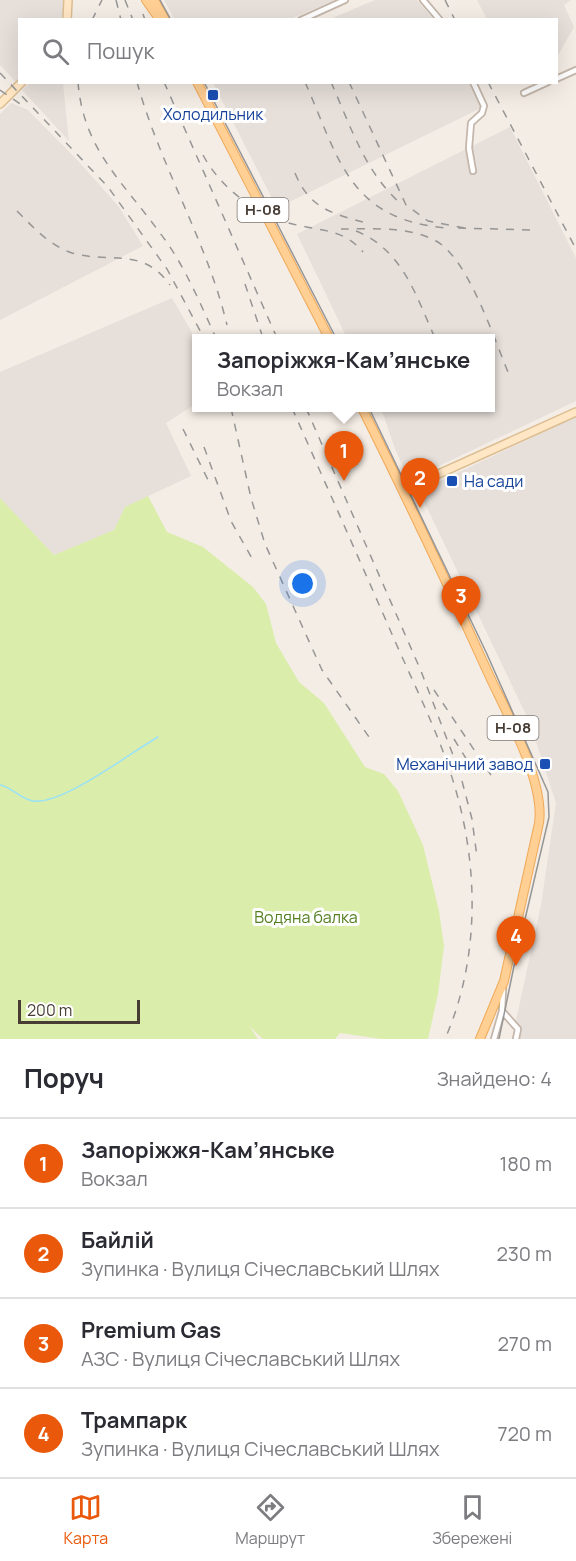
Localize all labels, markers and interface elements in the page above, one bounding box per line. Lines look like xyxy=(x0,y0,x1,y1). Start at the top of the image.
search box xyxy=(18,18,558,84)
icon: search xyxy=(39,35,72,68)
text: Пошук xyxy=(87,36,154,66)
marker: Холодильник xyxy=(206,88,220,102)
place label: Холодильник xyxy=(163,103,264,125)
road number: Н-08 xyxy=(238,198,288,222)
popup xyxy=(192,334,495,412)
text: Запоріжжя-Кам’янське xyxy=(217,345,470,375)
text: Вокзал xyxy=(217,375,283,402)
pin: 1 xyxy=(324,432,364,481)
pin: 2 xyxy=(400,458,440,508)
place label: На сади xyxy=(464,470,523,492)
marker: На сади xyxy=(445,474,459,488)
your location xyxy=(288,569,317,598)
pin: 3 xyxy=(442,576,480,626)
road number: Н-08 xyxy=(488,716,538,740)
place label: Механічний завод xyxy=(396,753,533,775)
marker: Механічний завод xyxy=(538,757,552,771)
park label: Водяна балка xyxy=(254,906,358,928)
pin: 4 xyxy=(496,916,536,966)
scale bar xyxy=(18,997,140,1025)
text: 200 m xyxy=(27,999,72,1021)
text: Поруч xyxy=(24,1060,104,1096)
text: Знайдено: 4 xyxy=(437,1065,552,1092)
text: Запоріжжя-Кам’янське xyxy=(81,1135,335,1165)
text: 1 xyxy=(39,1150,48,1177)
text: 180 m xyxy=(499,1150,552,1177)
text: Вокзал xyxy=(81,1165,148,1192)
text: Байлій xyxy=(81,1225,154,1255)
text: 2 xyxy=(38,1240,49,1267)
text: 230 m xyxy=(496,1240,552,1267)
text: Зупинка · Вулиця Січеславський Шлях xyxy=(81,1255,440,1282)
text: Premium Gas xyxy=(81,1315,221,1345)
text: 3 xyxy=(38,1330,49,1357)
text: 270 m xyxy=(497,1330,552,1357)
text: АЗС · Вулиця Січеславський Шлях xyxy=(81,1345,400,1372)
text: Трампарк xyxy=(81,1405,187,1435)
text: 4 xyxy=(37,1420,50,1447)
text: 720 m xyxy=(497,1420,552,1447)
text: Зупинка · Вулиця Січеславський Шлях xyxy=(81,1435,440,1462)
tab: Карта xyxy=(64,1491,108,1549)
tab: Маршрут xyxy=(235,1491,305,1549)
tab: Збережені xyxy=(432,1491,512,1549)

